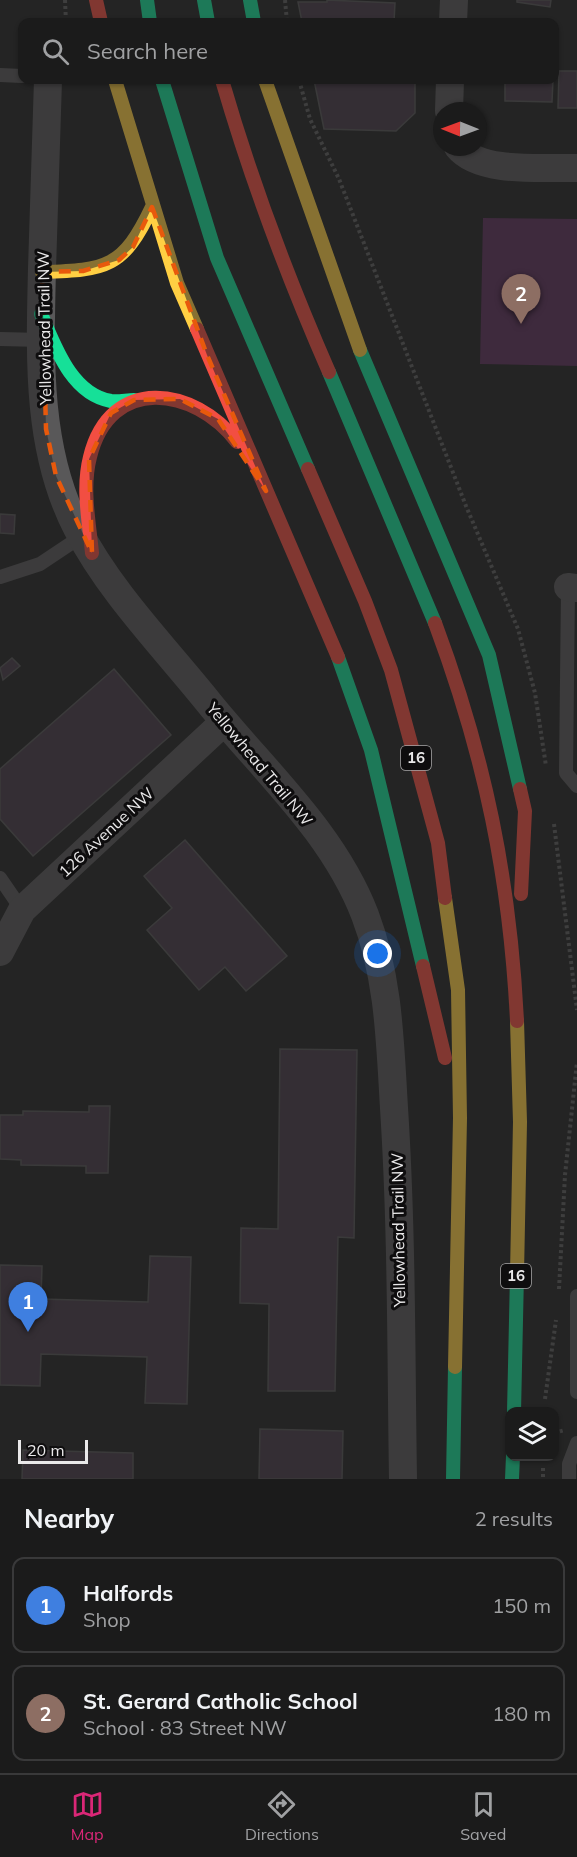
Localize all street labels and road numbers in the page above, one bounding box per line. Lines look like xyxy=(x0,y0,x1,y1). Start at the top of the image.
street label: Yellowhead Trail NW xyxy=(33,250,55,406)
street label: Yellowhead Trail NW xyxy=(202,698,317,830)
road number: 16 xyxy=(401,746,431,770)
street label: 126 Avenue NW xyxy=(54,783,158,881)
street label: Yellowhead Trail NW xyxy=(387,1152,409,1308)
road number: 16 xyxy=(501,1264,531,1288)

